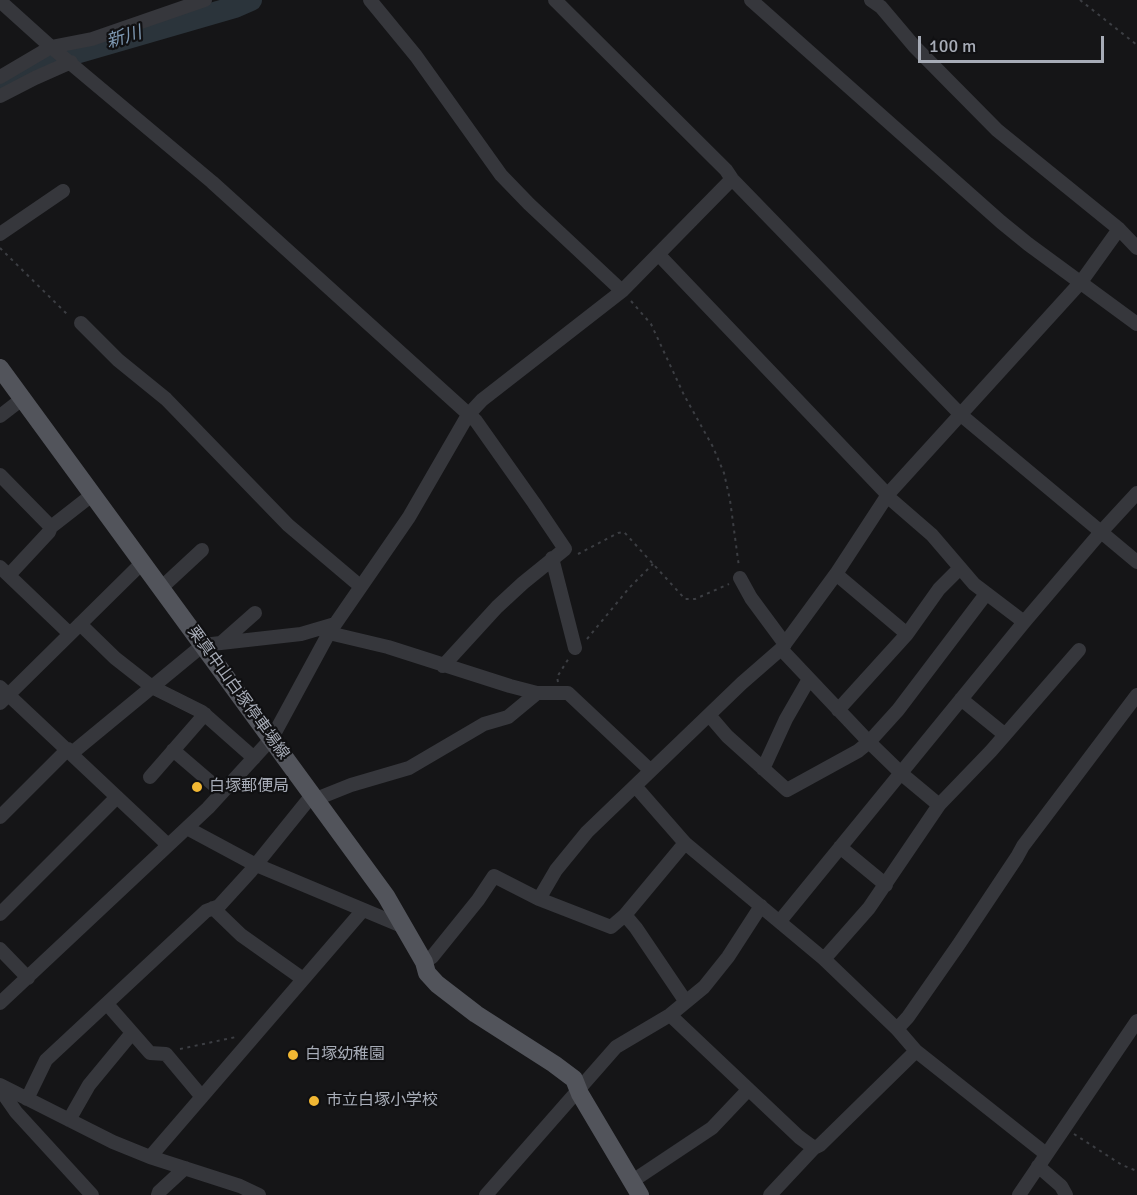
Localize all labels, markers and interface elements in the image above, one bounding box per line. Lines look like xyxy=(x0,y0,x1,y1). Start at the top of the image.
water label: 新川 xyxy=(104,22,144,54)
scale bar xyxy=(921,24,1107,62)
text: 100 m xyxy=(929,35,976,57)
street label: 栗真中山白塚停車場線 xyxy=(183,623,293,763)
place label: 白塚郵便局 xyxy=(209,777,289,797)
marker: 白塚郵便局 xyxy=(190,780,204,794)
place label: 白塚幼稚園 xyxy=(305,1045,385,1065)
marker: 白塚幼稚園 xyxy=(286,1048,300,1062)
place label: 市立白塚小学校 xyxy=(326,1091,438,1111)
marker: 市立白塚小学校 xyxy=(307,1094,321,1108)

